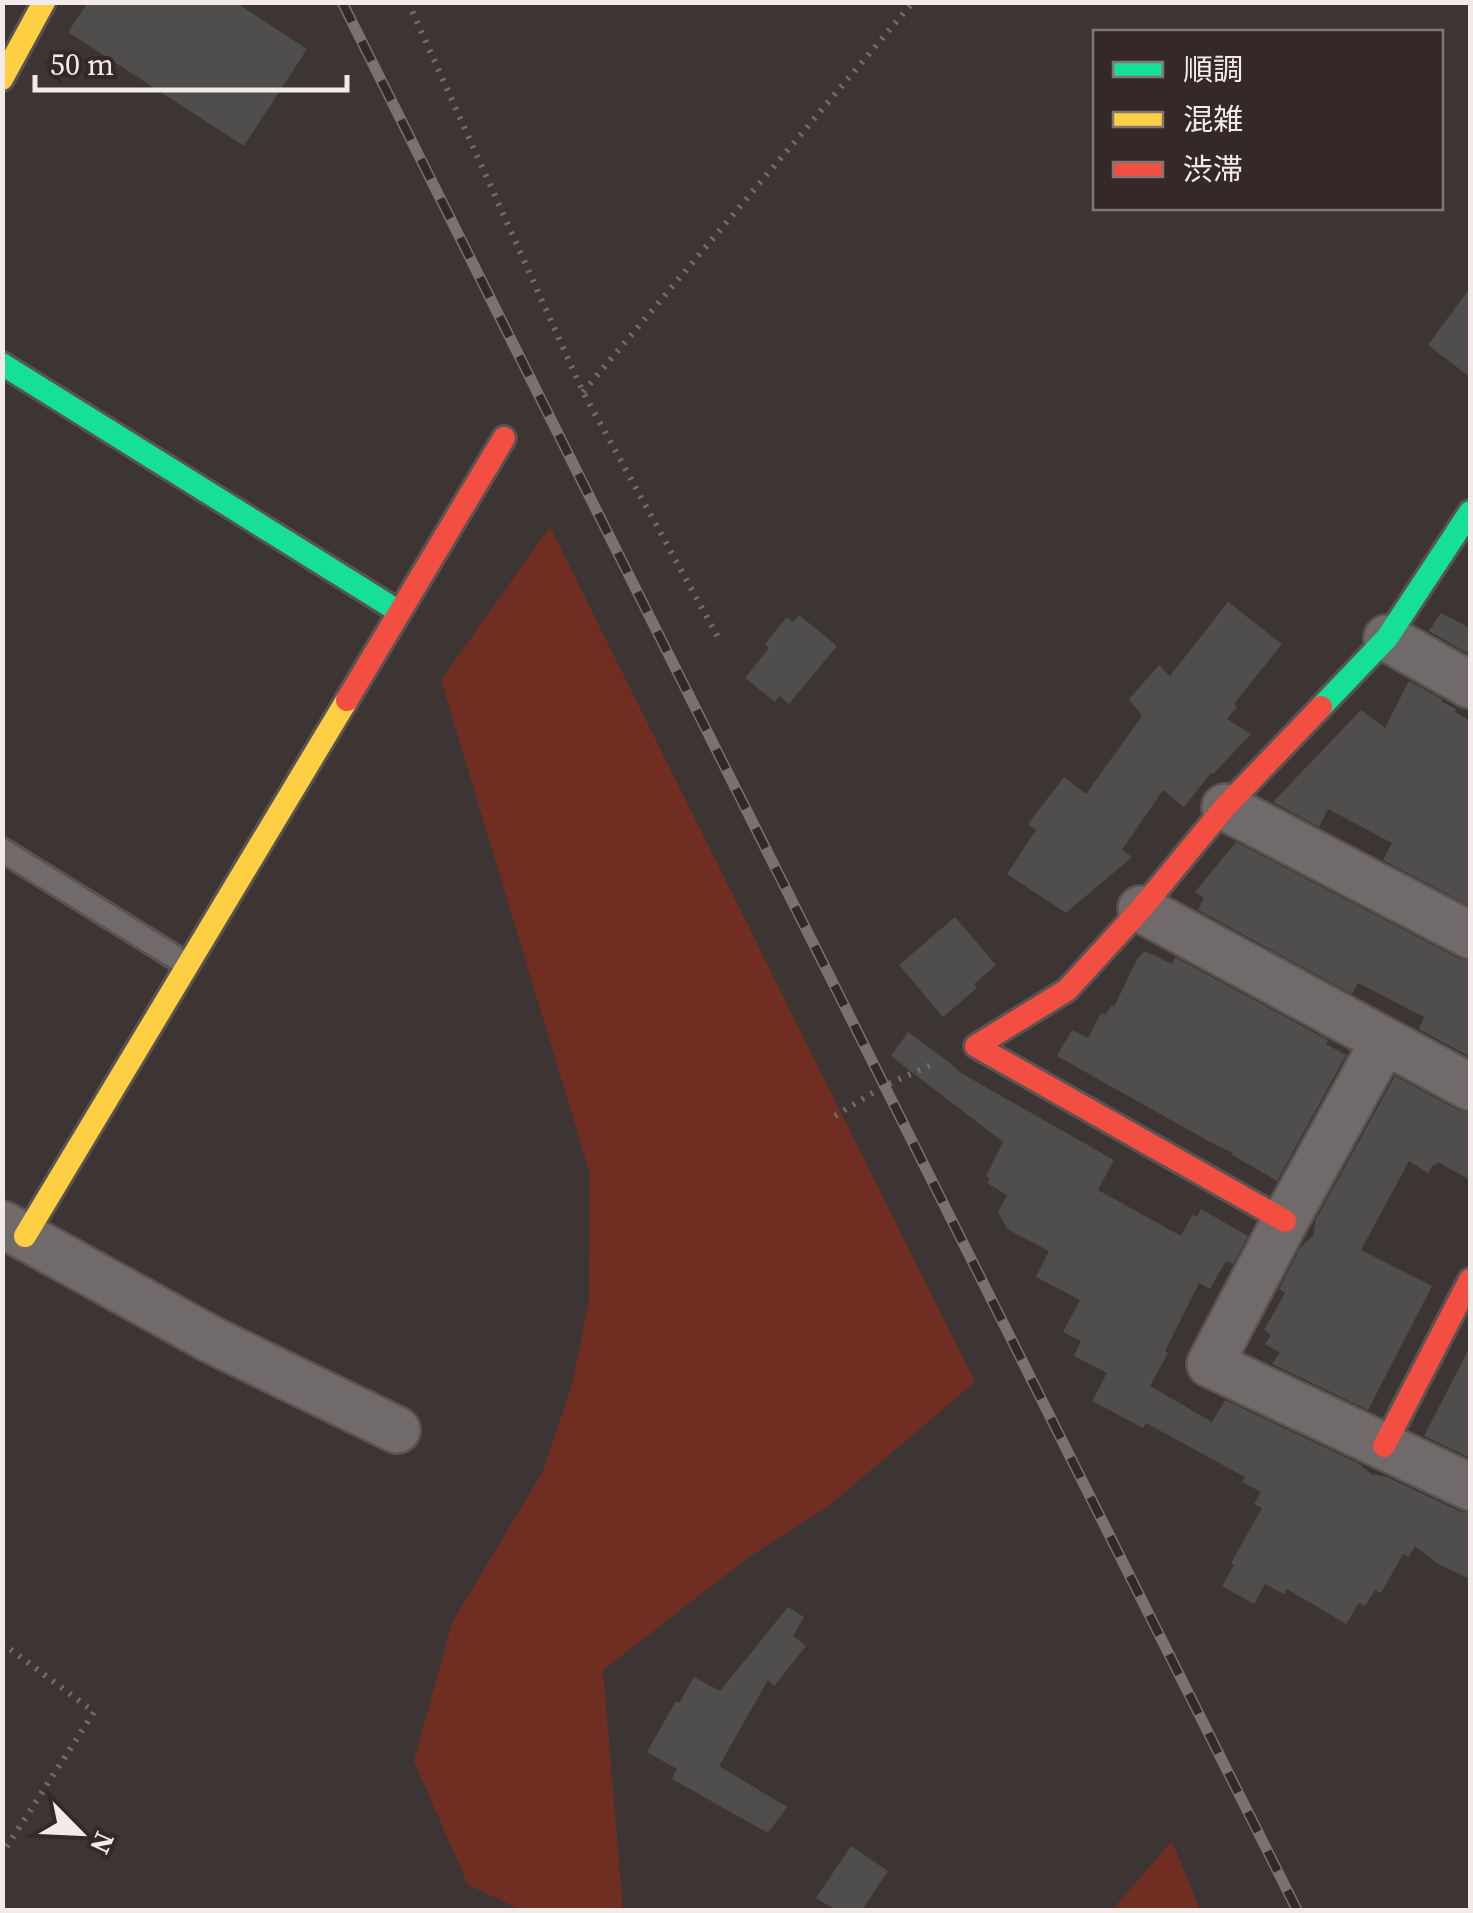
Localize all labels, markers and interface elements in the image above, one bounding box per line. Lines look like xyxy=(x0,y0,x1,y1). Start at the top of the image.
scale bar xyxy=(35,30,348,92)
legend xyxy=(1093,30,1443,210)
text: 50 m xyxy=(50,44,114,85)
text: 順調 xyxy=(1183,49,1243,90)
text: 混雑 xyxy=(1183,99,1243,140)
text: 渋滞 xyxy=(1183,149,1243,190)
north arrow xyxy=(30,1783,130,1883)
text: N xyxy=(81,1826,124,1860)

